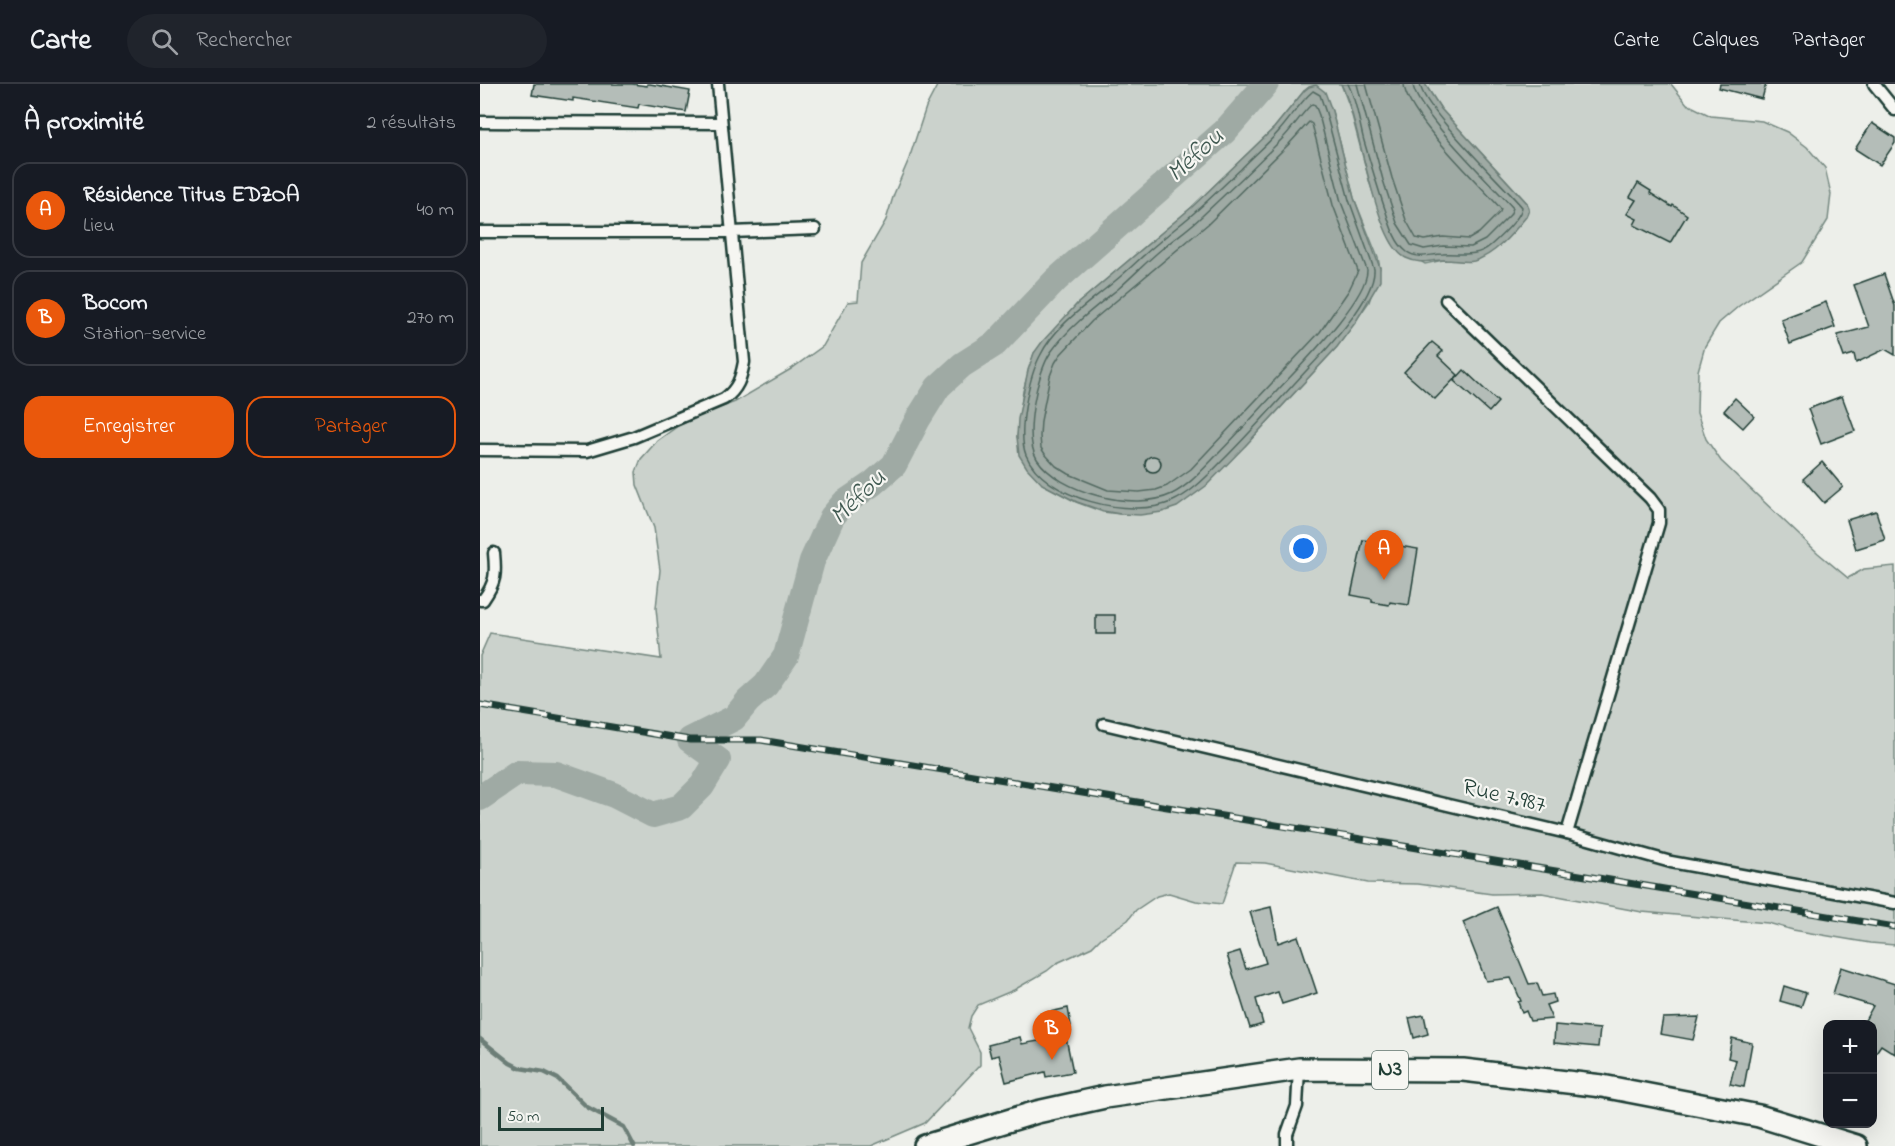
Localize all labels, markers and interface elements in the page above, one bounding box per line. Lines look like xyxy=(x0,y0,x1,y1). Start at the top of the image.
search box xyxy=(127,14,547,68)
text: Carte xyxy=(30,21,91,62)
icon: search xyxy=(148,25,181,58)
text: Rechercher xyxy=(196,25,292,57)
text: Carte xyxy=(1613,26,1659,56)
text: Calques xyxy=(1692,26,1759,56)
text: Partager xyxy=(1792,26,1865,56)
text: À proximité xyxy=(24,104,144,142)
text: 2 résultats xyxy=(367,109,456,138)
water label: Méfou xyxy=(1159,120,1233,192)
text: Résidence Titus EDZOA xyxy=(83,180,300,212)
text: A xyxy=(39,196,52,225)
text: 40 m xyxy=(417,196,454,225)
text: Lieu xyxy=(83,212,114,241)
text: Bocom xyxy=(83,288,148,320)
text: B xyxy=(39,304,52,333)
text: 270 m xyxy=(407,304,454,333)
text: Station-service xyxy=(83,320,206,349)
button: Enregistrer xyxy=(24,396,234,458)
button: Partager xyxy=(246,396,456,458)
water label: Méfou xyxy=(822,461,896,535)
pin: A xyxy=(1364,530,1404,580)
your location xyxy=(1289,534,1318,563)
street label: Rue 7.987 xyxy=(1459,770,1549,824)
pin: B xyxy=(1032,1010,1072,1060)
map controls xyxy=(1823,1020,1877,1128)
button: + xyxy=(1823,1020,1877,1074)
road number: N3 xyxy=(1372,1051,1408,1089)
button: − xyxy=(1823,1074,1877,1128)
scale bar xyxy=(498,1104,604,1132)
text: 50 m xyxy=(507,1105,539,1129)

